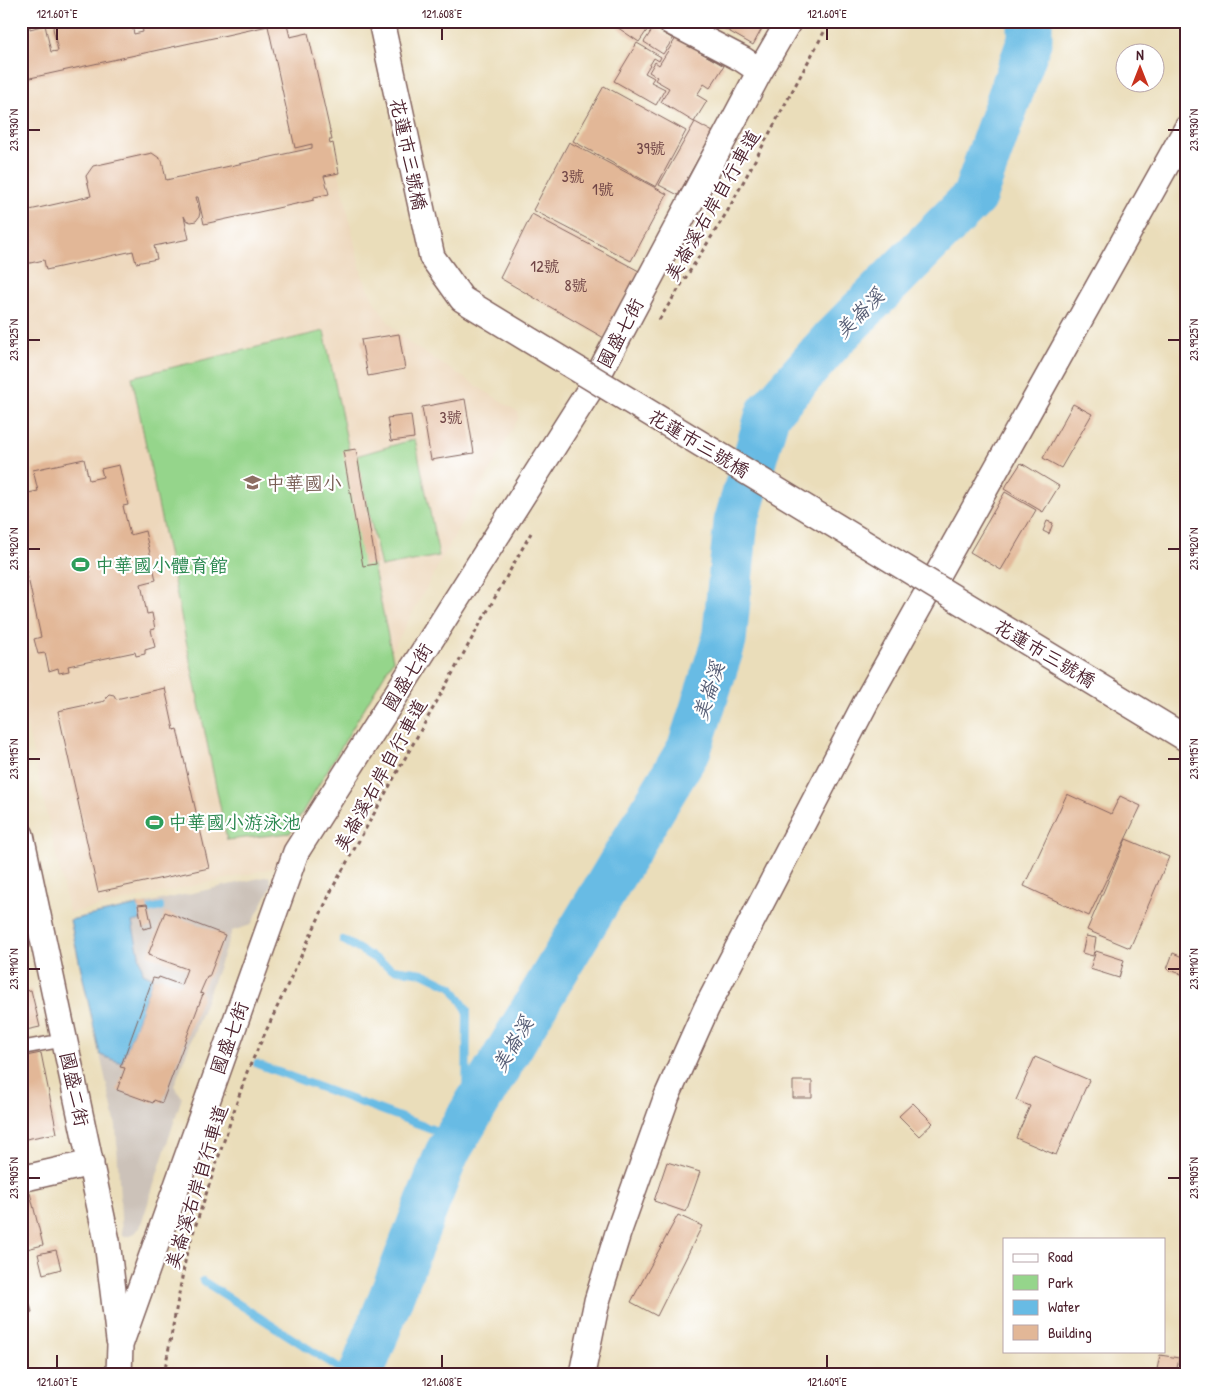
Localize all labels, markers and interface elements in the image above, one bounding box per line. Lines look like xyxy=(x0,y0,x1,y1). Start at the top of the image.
text: 121.607°E xyxy=(36,5,78,22)
text: 121.608°E xyxy=(422,5,463,22)
text: 121.609°E xyxy=(807,5,847,22)
north arrow xyxy=(1116,42,1166,92)
text: N xyxy=(1136,45,1144,64)
street label: 花蓮市三號橋 xyxy=(384,96,434,212)
text: 23.9930°N xyxy=(5,109,22,151)
text: 23.9930°N xyxy=(1185,109,1202,151)
street label: 美崙溪右岸自行車道 xyxy=(658,124,766,286)
house number: 39號 xyxy=(636,137,666,159)
house number: 3號 xyxy=(561,165,585,187)
house number: 1號 xyxy=(592,178,614,200)
house number: 12號 xyxy=(530,255,560,277)
house number: 8號 xyxy=(565,274,587,296)
water label: 美崙溪 xyxy=(828,282,890,344)
street label: 國盛七街 xyxy=(591,293,649,373)
text: 23.9925°N xyxy=(5,319,22,361)
text: 23.9925°N xyxy=(1185,319,1202,361)
street label: 花蓮市三號橋 xyxy=(643,402,755,484)
house number: 3號 xyxy=(439,406,463,428)
place label: 中華國小 xyxy=(266,470,342,496)
school or university icon: 中華國小 xyxy=(242,473,262,493)
text: 23.9920°N xyxy=(5,528,22,570)
text: 23.9920°N xyxy=(1185,528,1202,570)
place label: 中華國小體育館 xyxy=(95,552,228,578)
sports icon: 中華國小體育館 xyxy=(71,555,91,575)
street label: 花蓮市三號橋 xyxy=(989,612,1101,694)
street label: 國盛七街 xyxy=(376,638,438,716)
water label: 美崙溪 xyxy=(686,657,730,724)
street label: 美崙溪右岸自行車道 xyxy=(327,694,433,856)
text: 23.9915°N xyxy=(5,739,22,779)
text: 23.9915°N xyxy=(1185,739,1202,779)
place label: 中華國小游泳池 xyxy=(168,809,301,835)
sports icon: 中華國小游泳池 xyxy=(144,812,164,832)
text: 23.9910°N xyxy=(5,948,22,990)
text: 23.9910°N xyxy=(1185,948,1202,990)
street label: 國盛七街 xyxy=(204,998,254,1078)
water label: 美崙溪 xyxy=(485,1010,540,1077)
street label: 國盛二街 xyxy=(54,1049,96,1129)
street label: 美崙溪右岸自行車道 xyxy=(159,1101,233,1273)
text: 23.9905°N xyxy=(5,1157,22,1199)
text: 23.9905°N xyxy=(1185,1157,1202,1199)
legend xyxy=(1003,1238,1166,1352)
text: Road xyxy=(1048,1246,1073,1267)
text: Park xyxy=(1048,1272,1073,1293)
text: Water xyxy=(1048,1296,1080,1317)
text: Building xyxy=(1048,1322,1092,1343)
text: 121.607°E xyxy=(36,1373,78,1390)
text: 121.608°E xyxy=(422,1373,463,1390)
text: 121.609°E xyxy=(807,1373,847,1390)

